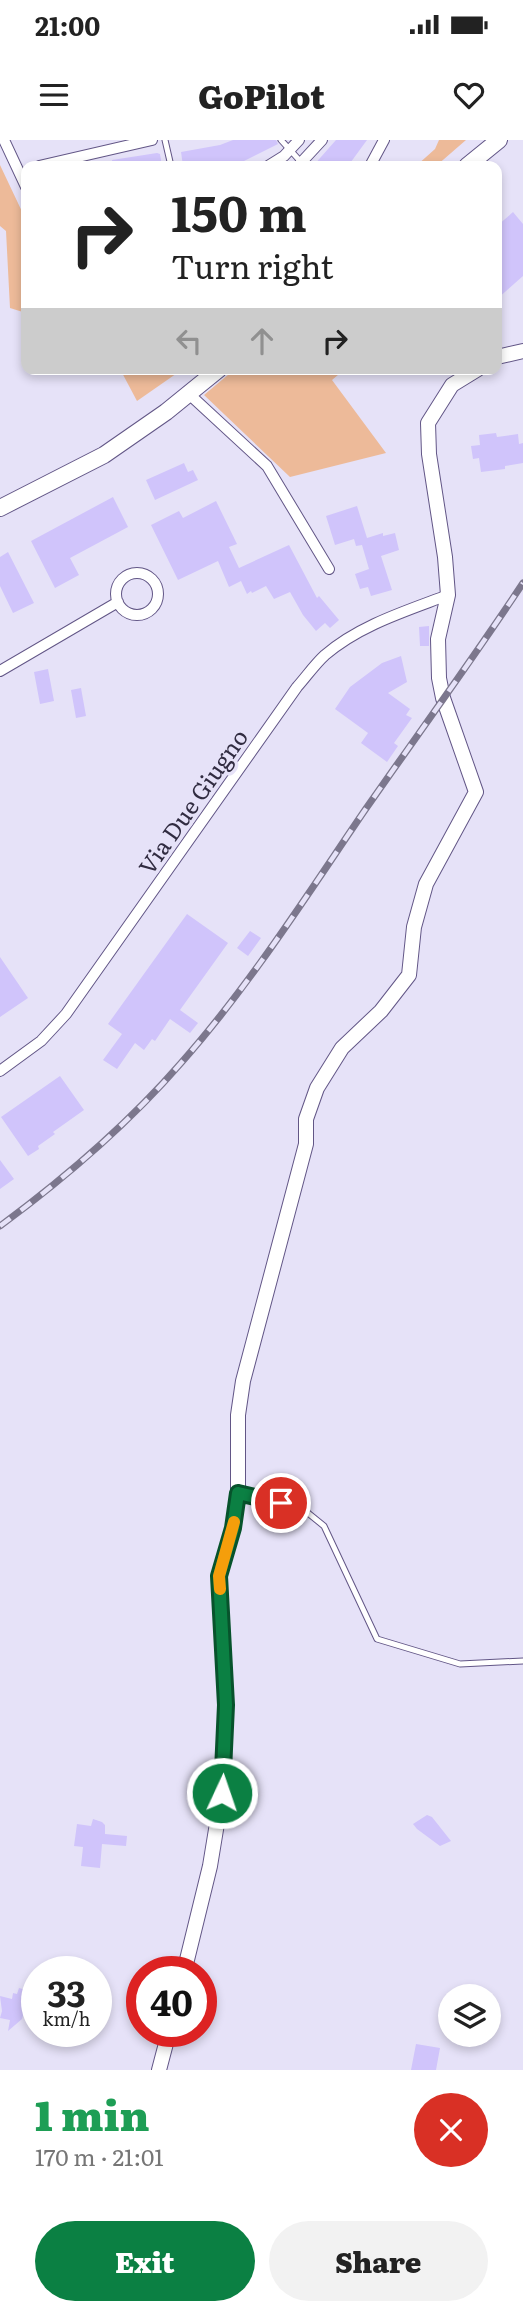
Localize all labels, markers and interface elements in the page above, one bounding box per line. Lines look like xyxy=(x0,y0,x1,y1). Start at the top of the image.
text: 21:00 xyxy=(35,5,100,44)
text: GoPilot xyxy=(198,71,325,119)
icon: menu xyxy=(35,76,73,114)
icon: heart xyxy=(450,76,488,114)
text: 150 m xyxy=(171,174,307,247)
icon: right xyxy=(56,189,147,280)
text: Turn right xyxy=(171,241,333,289)
icon: left xyxy=(170,322,208,360)
icon: ahead xyxy=(243,322,281,360)
icon: right xyxy=(316,322,354,360)
street label: Via Due Giugno xyxy=(129,721,255,881)
pin xyxy=(251,1473,311,1533)
icon: arrive xyxy=(262,1484,300,1522)
position arrow xyxy=(185,1756,259,1830)
speed limit sign: 40 xyxy=(126,1956,217,2047)
text: 33 xyxy=(47,1966,86,2018)
map controls xyxy=(438,1984,501,2047)
button: layers xyxy=(438,1984,501,2047)
text: km/h xyxy=(43,2005,90,2032)
text: 1 min xyxy=(35,2082,150,2144)
button: close xyxy=(414,2093,488,2167)
text: 170 m · 21:01 xyxy=(35,2139,164,2173)
button: Exit xyxy=(35,2221,255,2301)
button: Share xyxy=(269,2221,488,2301)

